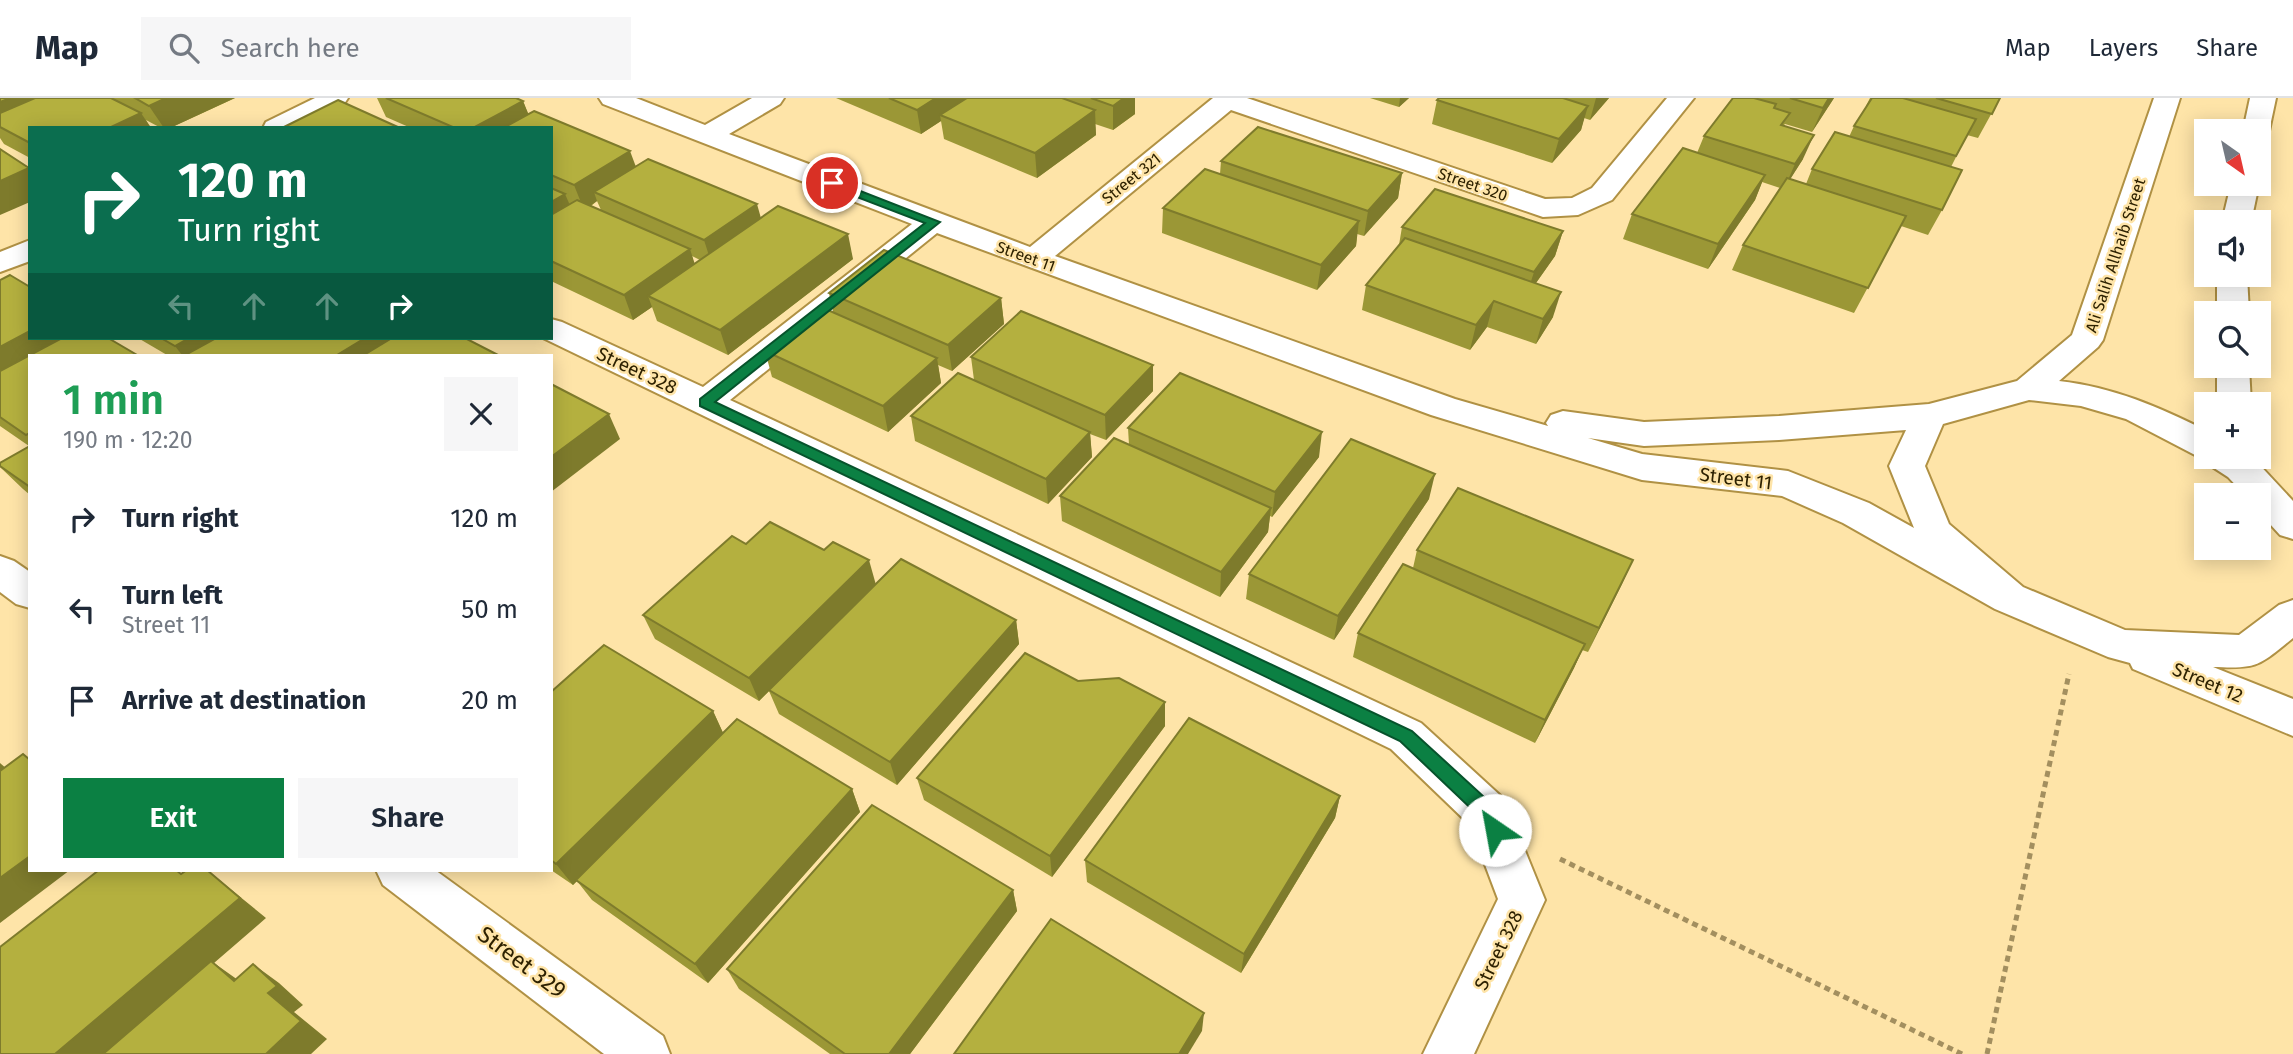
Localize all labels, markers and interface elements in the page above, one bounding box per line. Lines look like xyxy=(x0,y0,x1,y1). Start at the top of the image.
search box xyxy=(141,17,631,80)
text: Map xyxy=(35,28,99,68)
icon: search xyxy=(165,29,203,67)
text: Search here xyxy=(221,33,360,64)
text: Map xyxy=(2005,34,2051,62)
text: Layers xyxy=(2089,34,2158,62)
text: Share xyxy=(2196,34,2258,62)
north arrow xyxy=(2194,119,2272,196)
map controls xyxy=(2194,119,2271,560)
street label: Street 321 xyxy=(1098,149,1164,208)
text: 120 m xyxy=(178,151,308,210)
pin xyxy=(802,153,862,213)
icon: right xyxy=(63,154,154,245)
icon: arrive xyxy=(813,164,851,202)
street label: Street 320 xyxy=(1436,164,1510,205)
street label: Ali Salih Allhaib Street xyxy=(2082,175,2149,335)
button: sound xyxy=(2194,210,2271,287)
text: Turn right xyxy=(178,211,320,249)
street label: Street 11 xyxy=(994,237,1058,276)
icon: left xyxy=(162,287,200,325)
icon: ahead xyxy=(235,287,273,325)
icon: ahead xyxy=(308,287,346,325)
icon: right xyxy=(381,287,419,325)
button: search xyxy=(2194,301,2271,378)
street label: Street 328 xyxy=(593,342,681,399)
text: 1 min xyxy=(63,375,164,425)
button: close xyxy=(444,377,518,451)
button: + xyxy=(2194,392,2271,469)
text: 190 m · 12:20 xyxy=(63,426,192,454)
street label: Street 11 xyxy=(1698,463,1773,494)
button: − xyxy=(2194,483,2271,560)
icon: right xyxy=(63,500,101,538)
text: Turn right xyxy=(122,503,239,534)
text: 120 m xyxy=(450,503,518,534)
text: Turn left xyxy=(122,580,223,611)
icon: left xyxy=(63,591,101,629)
text: 50 m xyxy=(461,594,518,625)
text: Street 11 xyxy=(122,611,210,639)
street label: Street 12 xyxy=(2169,657,2246,708)
icon: arrive xyxy=(63,682,101,720)
text: Arrive at destination xyxy=(122,685,366,716)
text: 20 m xyxy=(461,685,518,716)
button: Exit xyxy=(63,778,284,858)
button: Share xyxy=(298,778,518,858)
position arrow xyxy=(1458,793,1532,867)
street label: Street 328 xyxy=(1469,907,1528,994)
street label: Street 329 xyxy=(472,920,572,1004)

